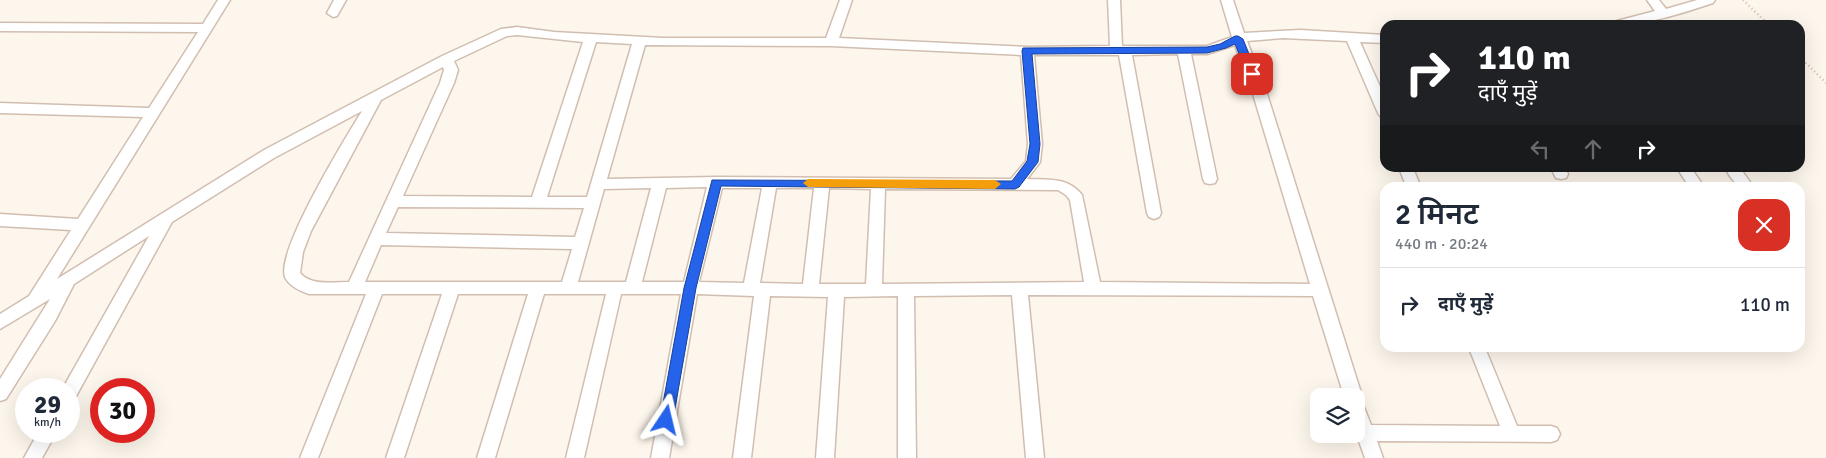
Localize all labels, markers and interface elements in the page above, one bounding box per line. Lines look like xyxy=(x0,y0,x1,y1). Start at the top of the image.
text: 110 m xyxy=(1478,36,1571,79)
icon: right xyxy=(1395,40,1460,105)
pin xyxy=(1231,53,1273,95)
icon: arrive xyxy=(1238,60,1266,88)
text: दाएँ मुड़ें xyxy=(1478,79,1537,106)
icon: left xyxy=(1526,135,1554,163)
icon: ahead xyxy=(1579,135,1607,163)
icon: right xyxy=(1632,135,1660,163)
text: 2 मिनट xyxy=(1395,196,1479,233)
button: close xyxy=(1738,199,1790,251)
text: 440 m · 20:24 xyxy=(1395,234,1488,254)
icon: right xyxy=(1395,291,1423,319)
text: दाएँ मुड़ें xyxy=(1438,292,1493,316)
text: 110 m xyxy=(1740,293,1790,317)
speed limit sign: 30 xyxy=(90,378,155,443)
map controls xyxy=(1310,388,1365,443)
button: layers xyxy=(1310,388,1365,443)
text: 29 xyxy=(34,389,61,420)
position arrow xyxy=(639,393,691,445)
text: km/h xyxy=(34,415,61,430)

